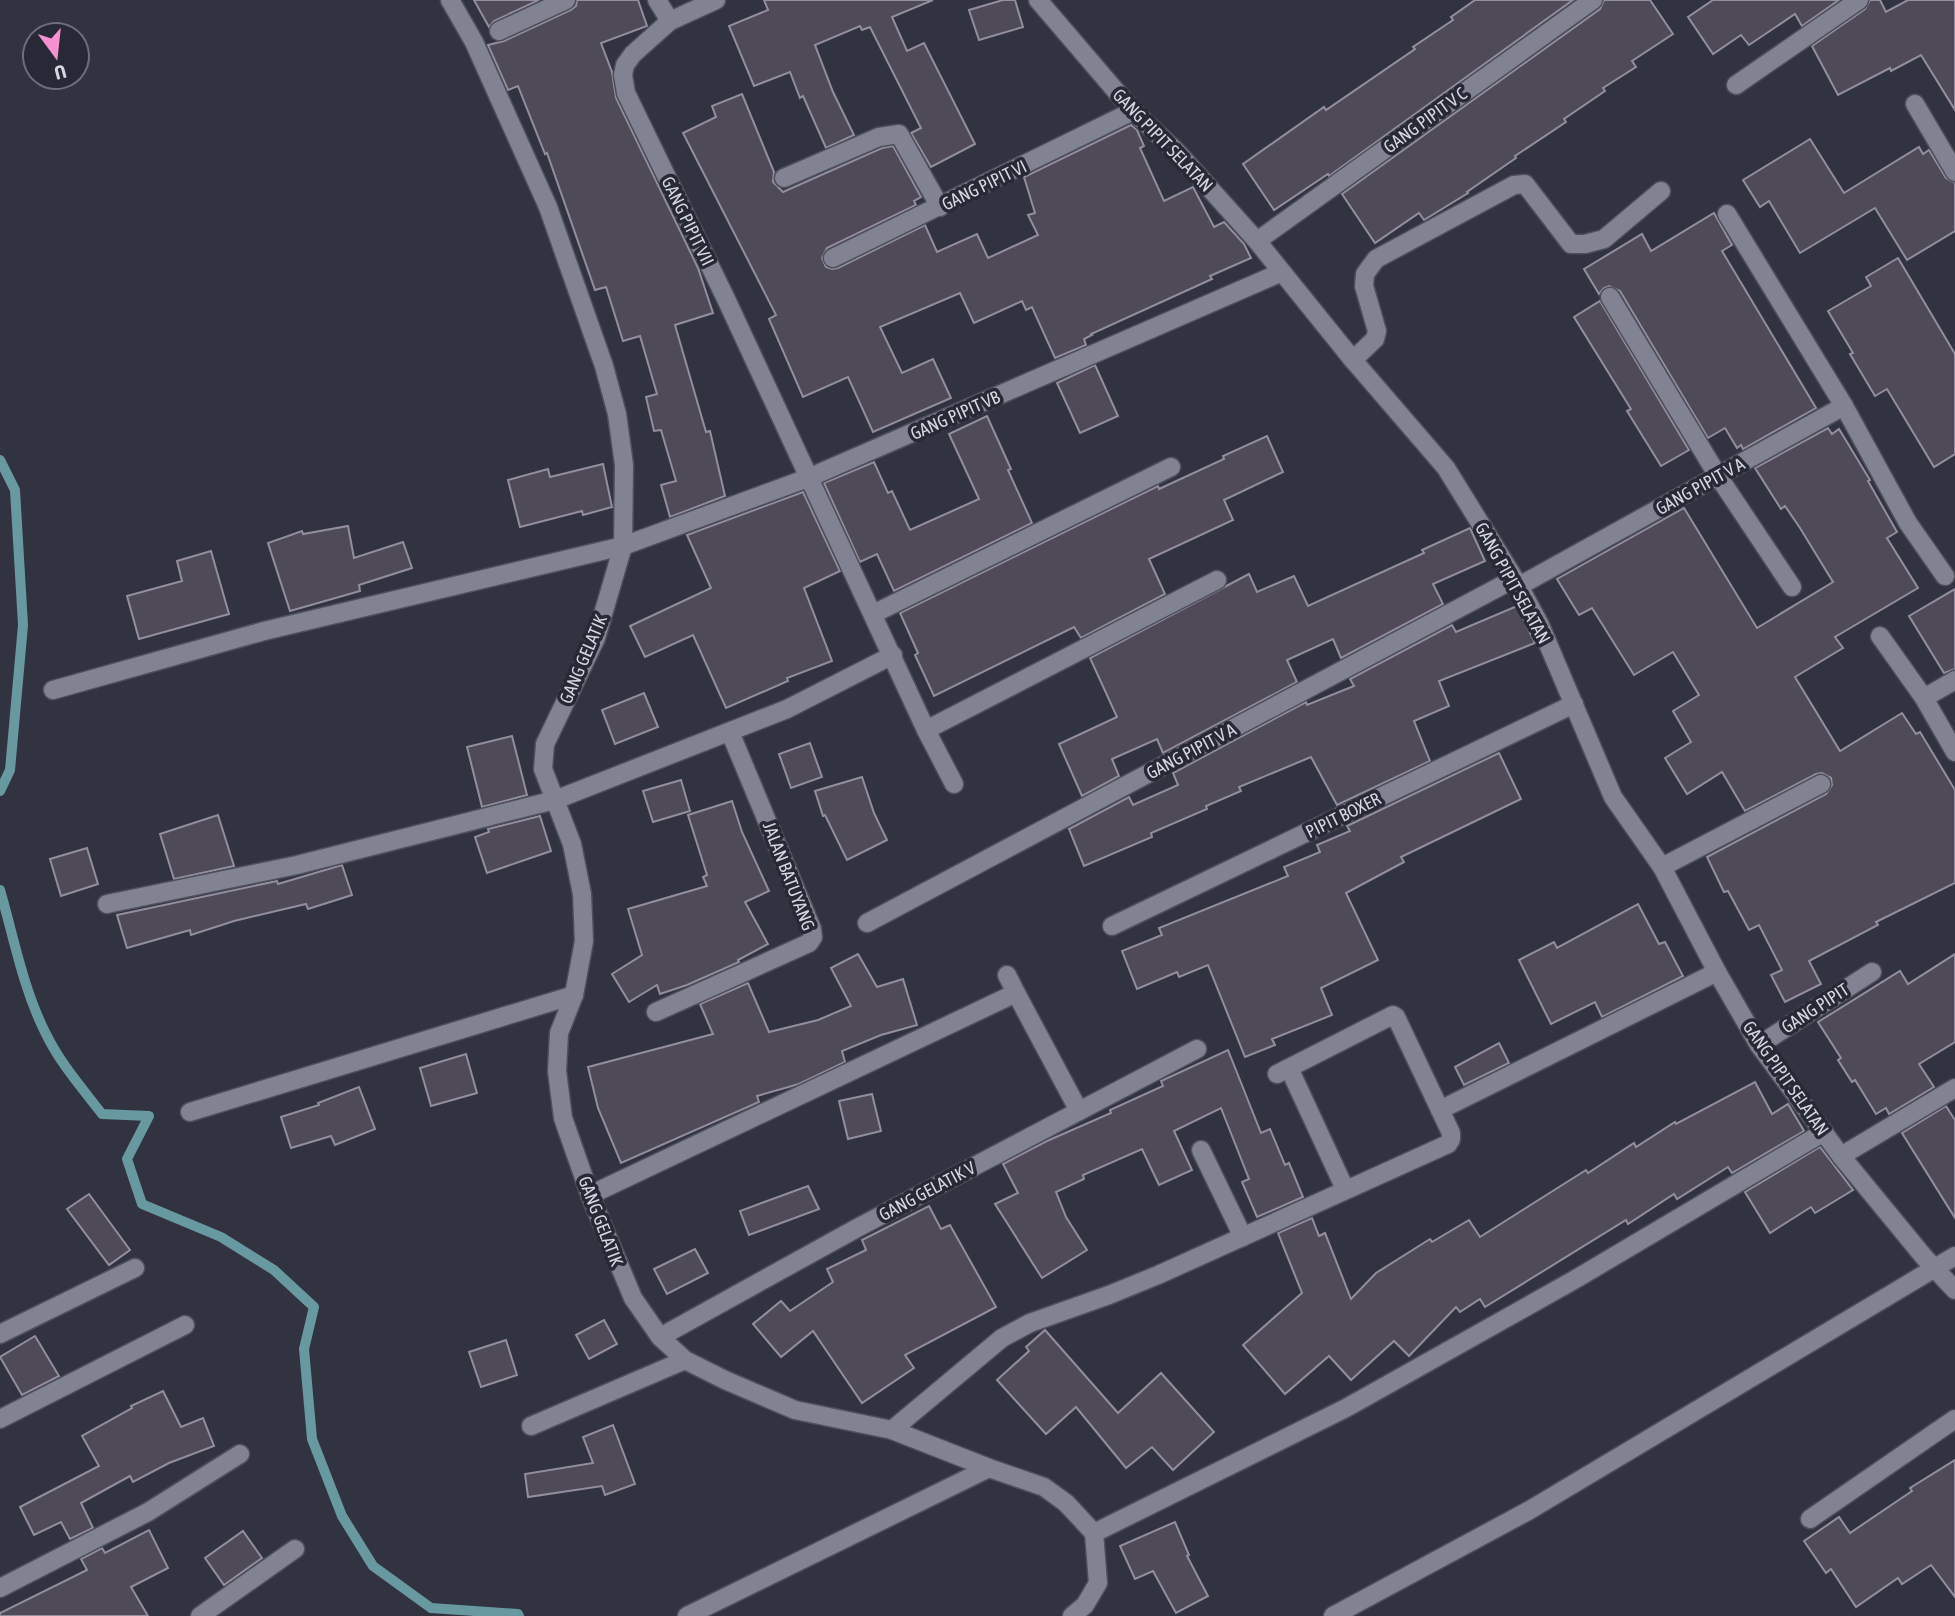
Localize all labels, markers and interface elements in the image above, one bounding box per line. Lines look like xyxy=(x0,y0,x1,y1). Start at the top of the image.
north arrow xyxy=(21,21,91,91)
text: U xyxy=(52,60,69,84)
street label: GANG PIPIT V C xyxy=(1379,83,1471,157)
street label: GANG PIPIT SELATAN xyxy=(1109,84,1217,196)
street label: GANG PIPIT VI xyxy=(938,155,1030,215)
street label: GANG PIPIT VII xyxy=(657,173,719,269)
street label: GANG PIPIT VB xyxy=(907,386,1003,444)
street label: GANG PIPIT V A xyxy=(1652,453,1748,519)
street label: GANG PIPIT SELATAN xyxy=(1471,519,1555,647)
street label: GANG GELATIK xyxy=(555,611,611,707)
street label: GANG PIPIT V A xyxy=(1143,719,1239,783)
street label: PIPIT BOXER xyxy=(1302,788,1384,842)
street label: JALAN BATUYANG xyxy=(759,819,819,933)
street label: GANG PIPIT xyxy=(1778,979,1853,1037)
street label: GANG PIPIT SELATAN xyxy=(1739,1017,1833,1139)
street label: GANG GELATIK V xyxy=(875,1157,979,1225)
street label: GANG GELATIK xyxy=(574,1173,628,1269)

